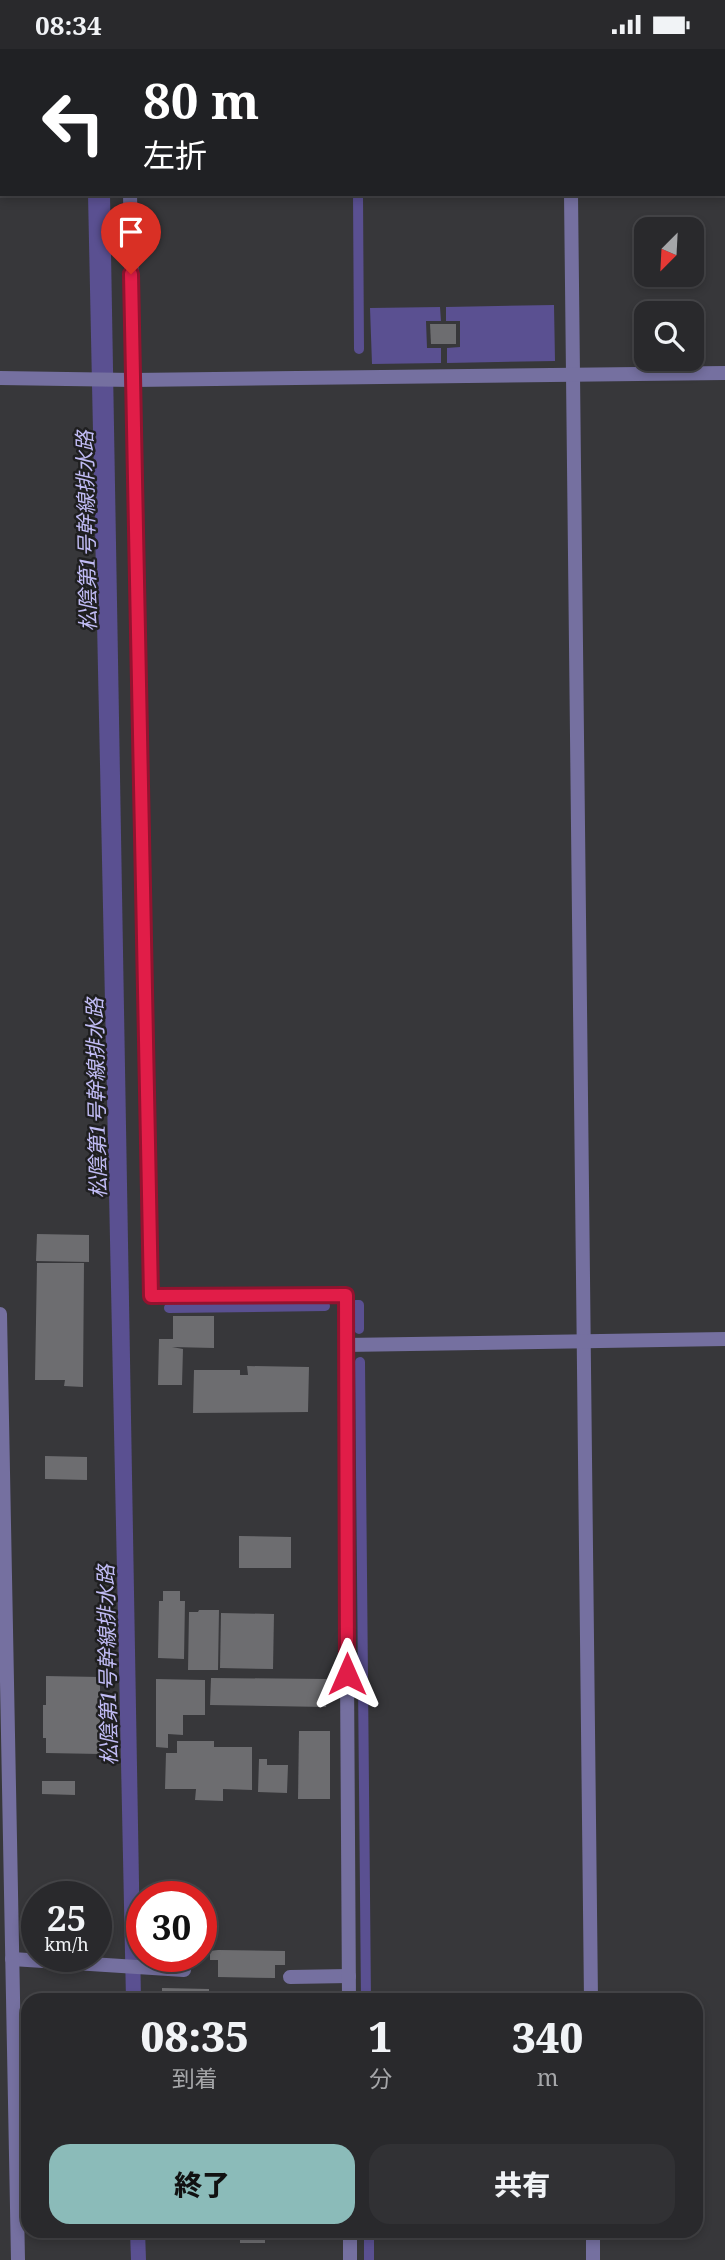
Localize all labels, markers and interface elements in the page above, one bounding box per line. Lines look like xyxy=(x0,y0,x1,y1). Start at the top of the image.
text: 08:34 xyxy=(35,7,102,43)
text: 80 m xyxy=(143,67,259,133)
icon: left xyxy=(28,77,119,168)
text: 左折 xyxy=(143,133,207,176)
pin xyxy=(101,202,161,274)
icon: arrive xyxy=(112,213,150,251)
north arrow xyxy=(634,217,704,287)
map controls xyxy=(634,217,704,371)
button: search xyxy=(634,301,704,371)
water label: 松陰第1号幹線排水路 xyxy=(70,428,102,632)
water label: 松陰第1号幹線排水路 xyxy=(80,995,112,1199)
water label: 松陰第1号幹線排水路 xyxy=(91,1562,123,1766)
position arrow xyxy=(310,1637,384,1711)
speed limit sign: 30 xyxy=(126,1881,217,1972)
text: 25 xyxy=(47,1894,86,1941)
text: km/h xyxy=(44,1932,89,1956)
text: 08:35 xyxy=(141,2007,249,2064)
text: 1 xyxy=(369,2007,392,2064)
text: 340 xyxy=(512,2008,583,2065)
text: m xyxy=(537,2061,559,2093)
text: 到着 xyxy=(172,2062,218,2094)
text: 分 xyxy=(369,2062,392,2094)
button: 終了 xyxy=(49,2144,355,2224)
button: 共有 xyxy=(369,2144,675,2224)

